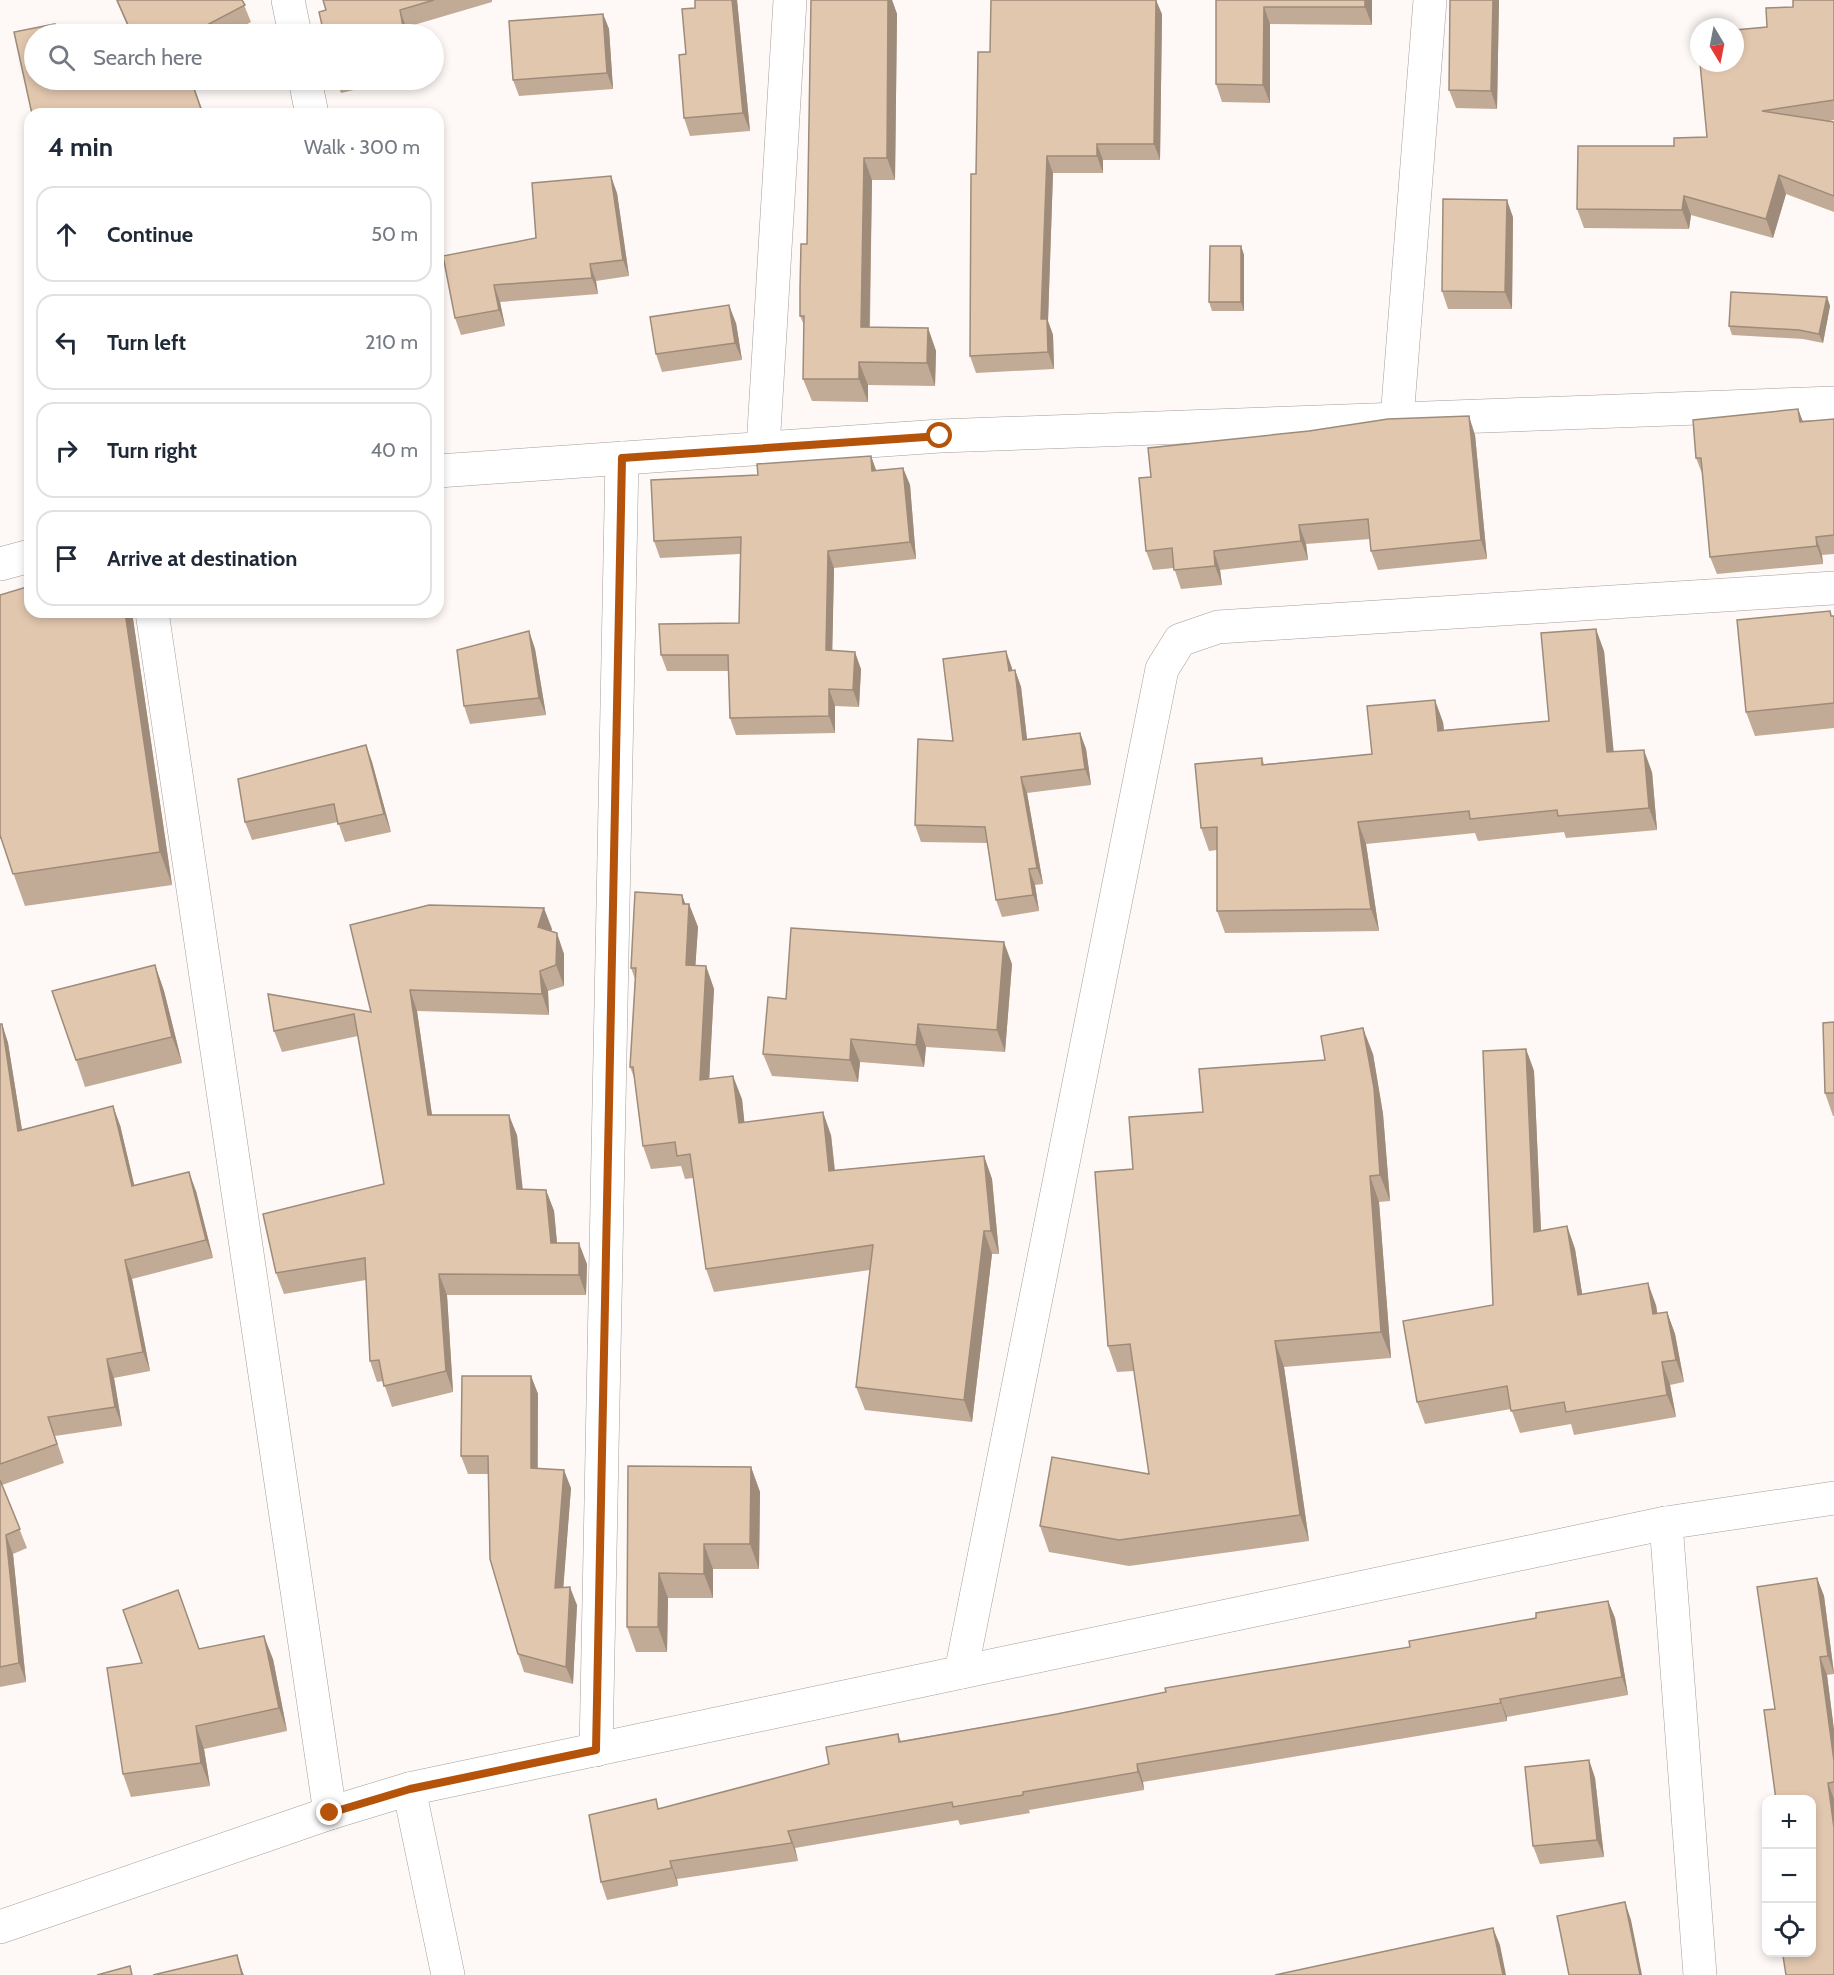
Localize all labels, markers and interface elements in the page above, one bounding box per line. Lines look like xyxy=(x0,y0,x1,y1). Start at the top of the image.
north arrow xyxy=(1690,18,1744,72)
search box xyxy=(24,24,444,90)
icon: search xyxy=(45,41,78,74)
text: Search here xyxy=(93,44,202,71)
text: 4 min xyxy=(48,131,113,163)
text: Walk · 300 m xyxy=(304,135,420,159)
icon: ahead xyxy=(50,218,83,251)
text: Continue xyxy=(107,221,193,248)
text: 50 m xyxy=(371,222,418,246)
icon: left xyxy=(50,326,83,359)
text: Turn left xyxy=(107,329,186,356)
text: 210 m xyxy=(365,330,418,354)
route start xyxy=(926,422,952,448)
icon: right xyxy=(50,434,83,467)
text: Turn right xyxy=(107,437,197,464)
text: 40 m xyxy=(370,438,418,462)
icon: arrive xyxy=(50,542,83,575)
text: Arrive at destination xyxy=(107,545,297,572)
map controls xyxy=(1762,1795,1816,1957)
button: + xyxy=(1762,1795,1816,1849)
route end xyxy=(316,1799,342,1825)
button: − xyxy=(1762,1849,1816,1903)
button: locate xyxy=(1762,1903,1816,1957)

